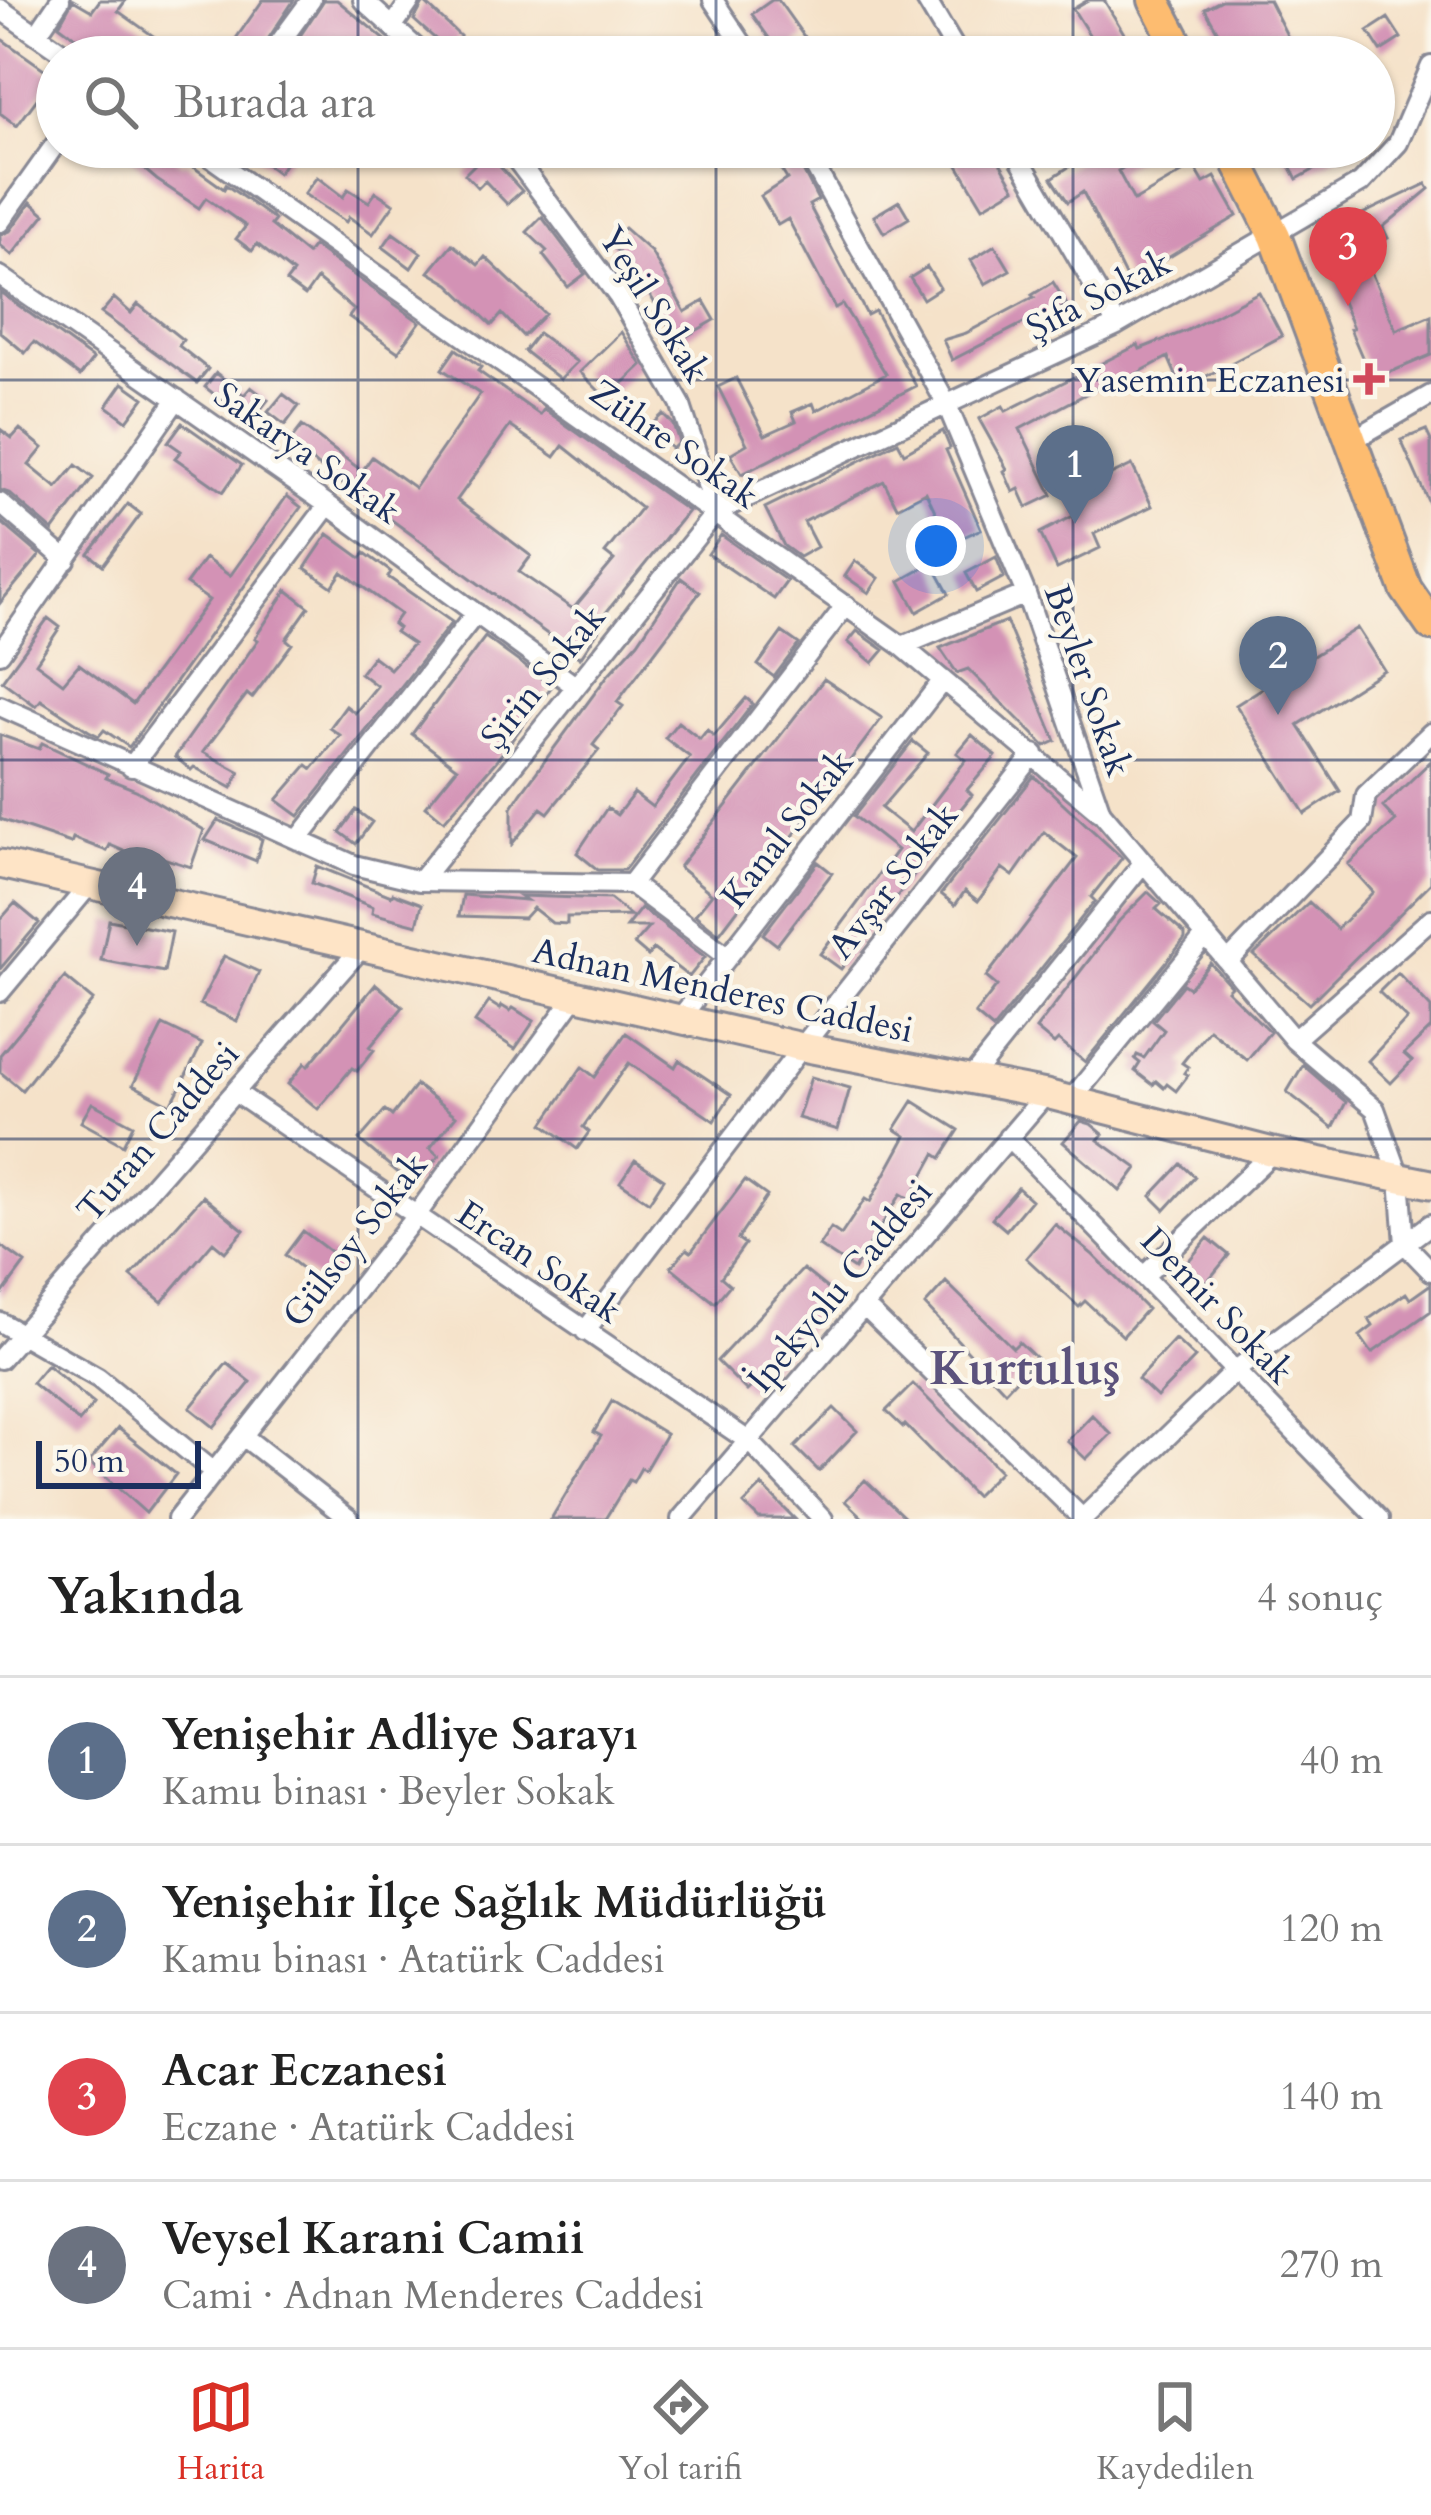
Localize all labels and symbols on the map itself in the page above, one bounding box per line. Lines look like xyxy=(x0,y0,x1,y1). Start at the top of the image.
pin: 3 xyxy=(1309,207,1387,306)
street label: Yeşil Sokak xyxy=(586,217,721,393)
street label: Şifa Sokak xyxy=(1018,238,1180,353)
place label: Yasemin Eczanesi xyxy=(1074,356,1345,405)
marker: Yasemin Eczanesi xyxy=(1356,366,1382,392)
street label: Zühre Sokak xyxy=(580,368,769,521)
street label: Sakarya Sokak xyxy=(204,371,411,536)
pin: 1 xyxy=(1036,425,1114,524)
your location xyxy=(906,516,966,576)
street label: Beyler Sokak xyxy=(1032,578,1143,784)
street label: Şirin Sokak xyxy=(470,594,617,760)
pin: 2 xyxy=(1239,616,1317,715)
street label: Kanal Sokak xyxy=(710,739,865,918)
street label: Avşar Sokak xyxy=(817,792,970,969)
pin: 4 xyxy=(98,847,176,946)
street label: Adnan Menderes Caddesi xyxy=(528,926,918,1055)
street label: Turan Caddesi xyxy=(66,1031,250,1233)
street label: Gülsoy Sokak xyxy=(271,1142,439,1337)
street label: İpekyolu Caddesi xyxy=(737,1169,944,1403)
street label: Ercan Sokak xyxy=(447,1189,632,1336)
street label: Demir Sokak xyxy=(1130,1217,1305,1396)
district label: Kurtuluş xyxy=(929,1336,1121,1401)
scale bar xyxy=(36,1435,201,1488)

